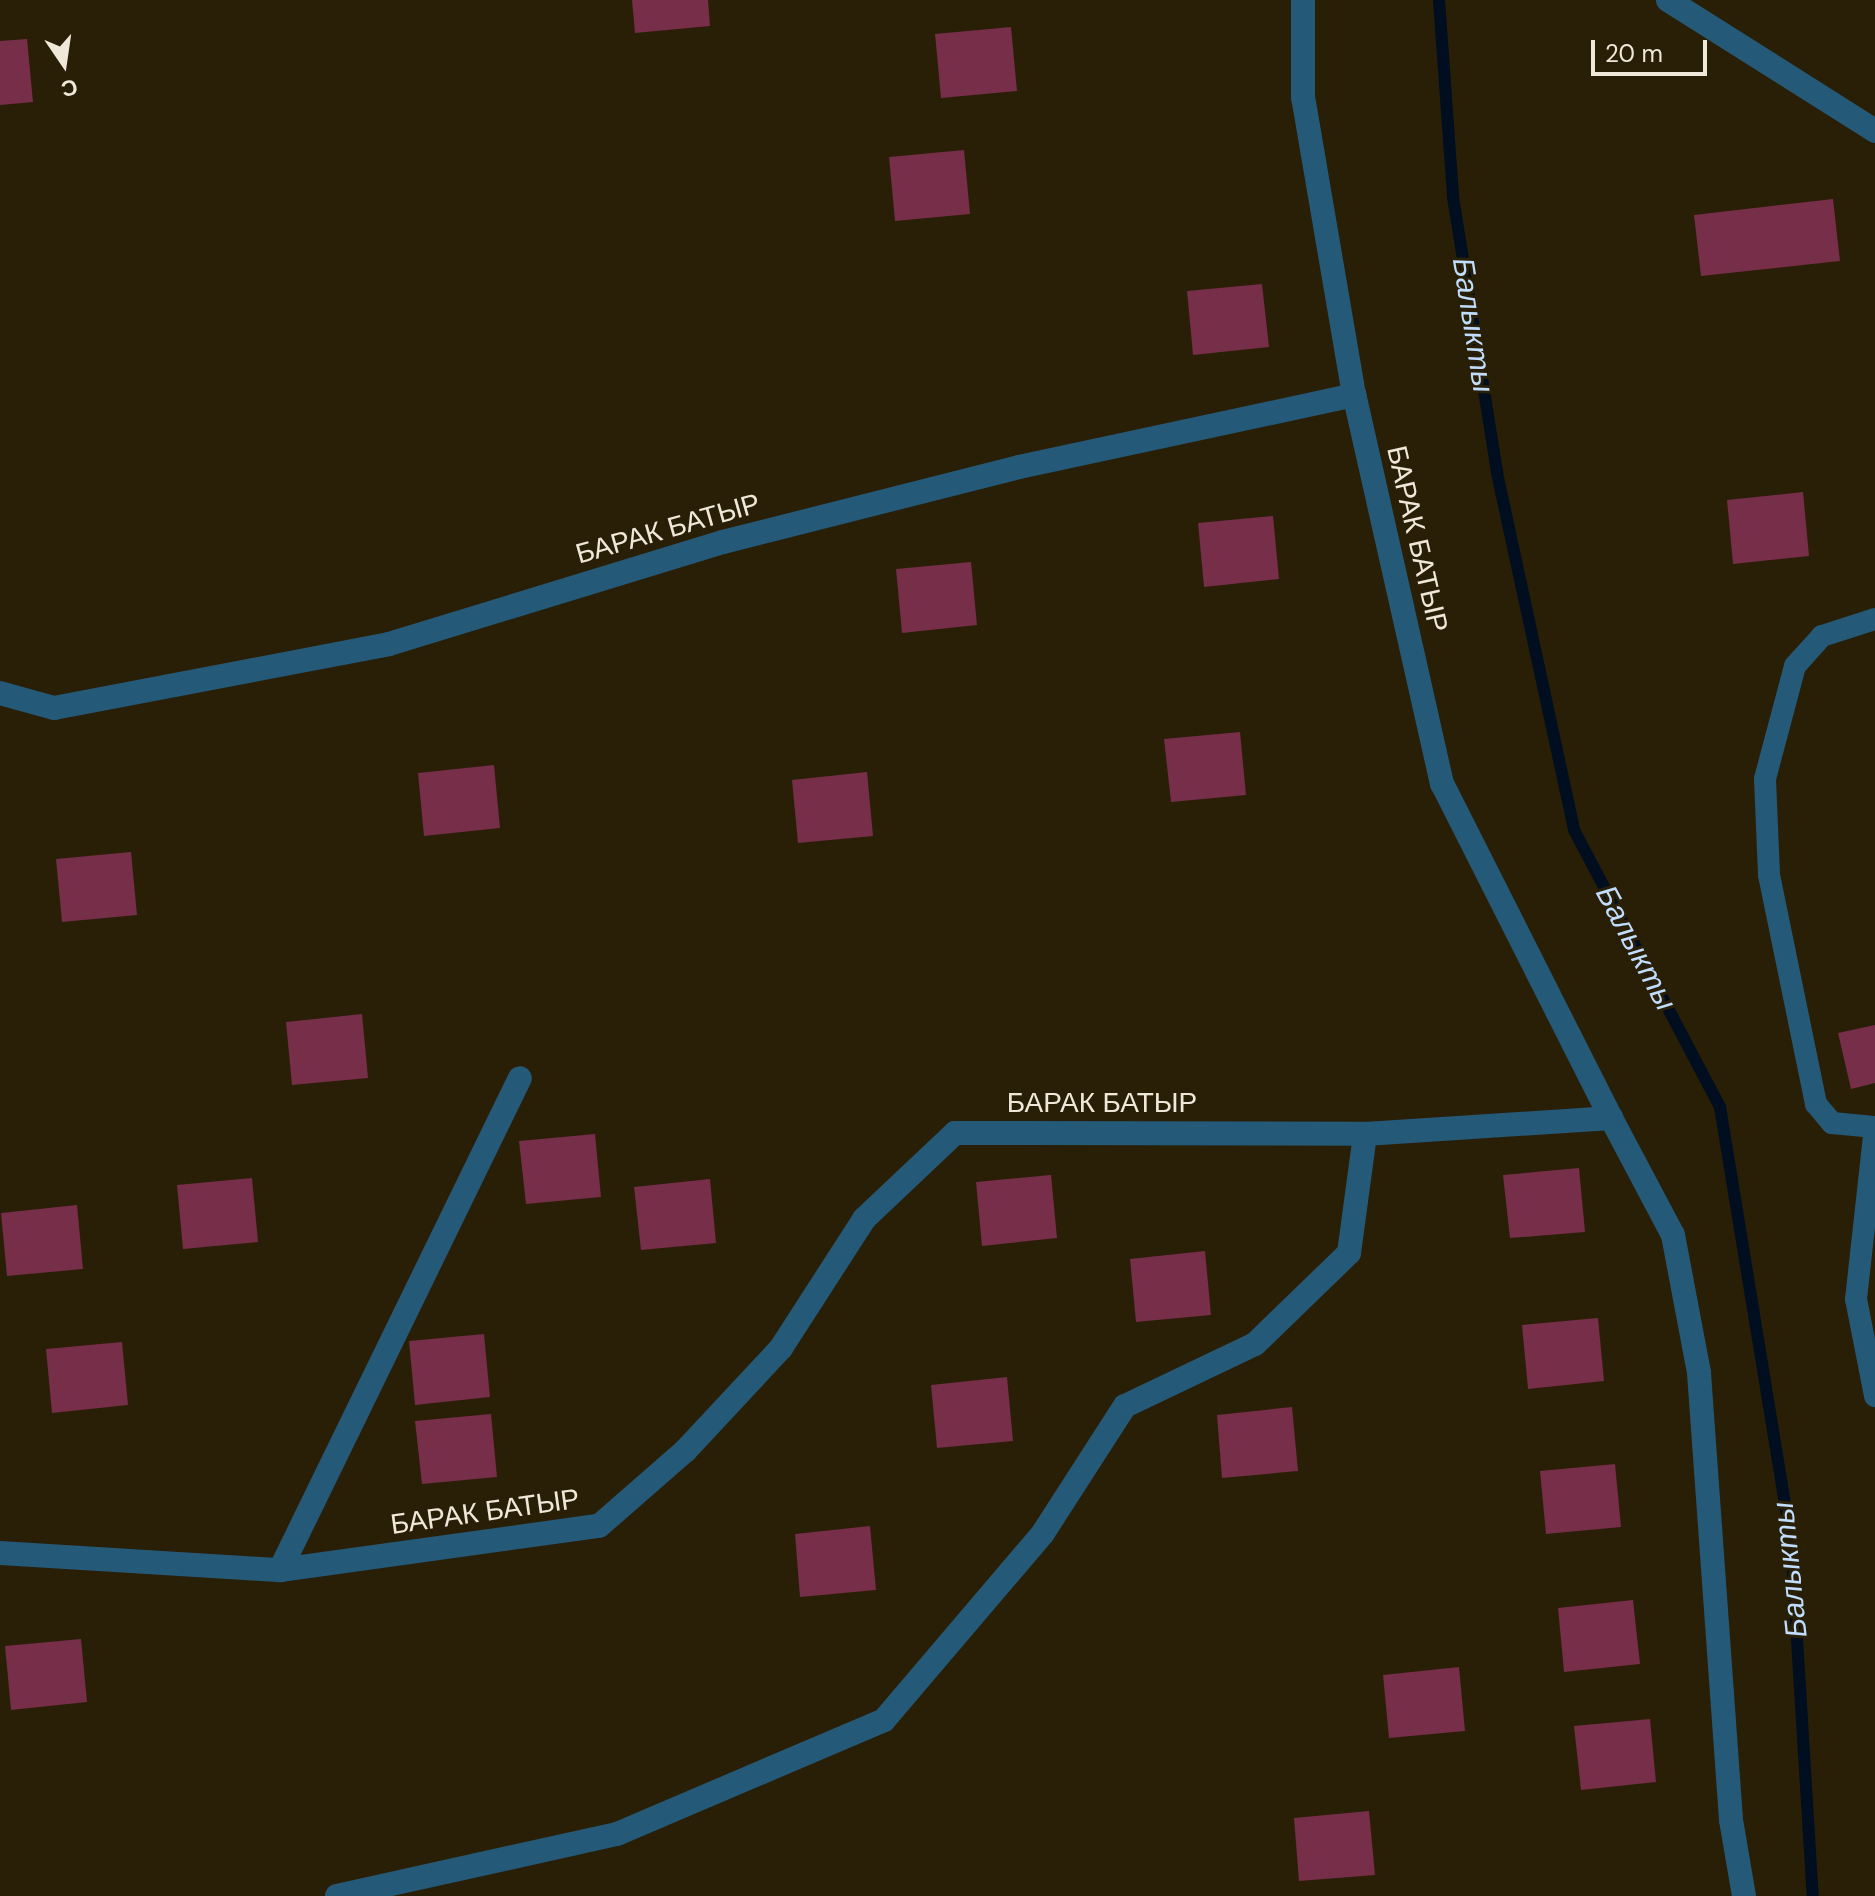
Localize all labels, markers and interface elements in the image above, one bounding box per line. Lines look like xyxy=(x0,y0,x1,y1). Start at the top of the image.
north arrow xyxy=(24,24,104,104)
scale bar xyxy=(1595,24,1711,74)
text: 20 m xyxy=(1605,38,1663,69)
text: С xyxy=(59,72,81,104)
water label: Балыкты xyxy=(1445,255,1501,395)
street label: БАРАК БАТЫР xyxy=(1379,442,1455,636)
street label: БАРАК БАТЫР xyxy=(572,487,764,571)
water label: Балыкты xyxy=(1588,879,1684,1017)
street label: БАРАК БАТЫР xyxy=(1007,1086,1197,1120)
street label: БАРАК БАТЫР xyxy=(388,1482,582,1542)
water label: Балыкты xyxy=(1765,1500,1815,1640)

